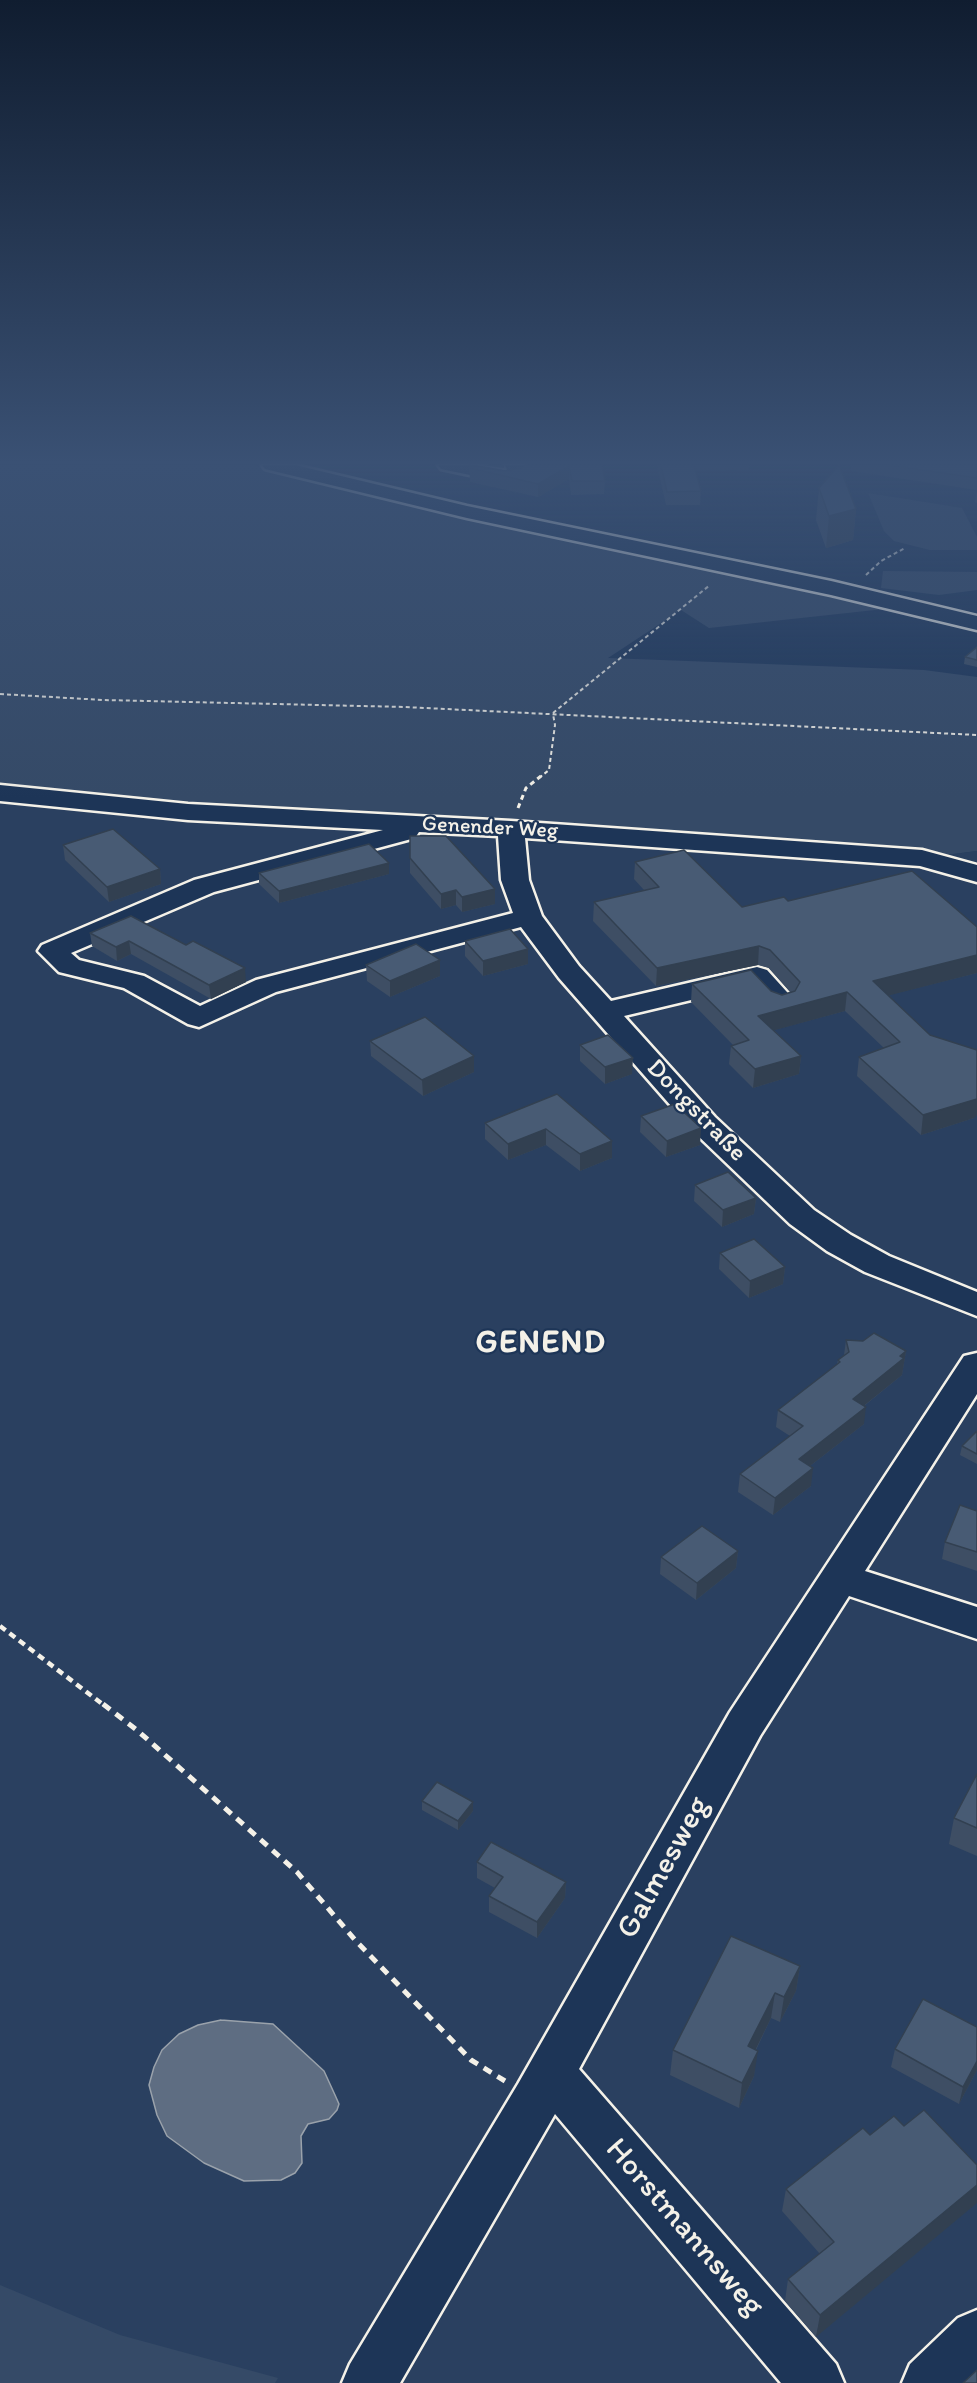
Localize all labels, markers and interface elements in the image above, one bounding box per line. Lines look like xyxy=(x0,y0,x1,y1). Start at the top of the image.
street label: Genender Weg xyxy=(421,811,559,845)
street label: Dongstraße xyxy=(639,1053,753,1169)
district label: GENEND xyxy=(475,1325,607,1363)
street label: Galmesweg xyxy=(609,1790,719,1946)
street label: Horstmannsweg xyxy=(596,2131,772,2325)

